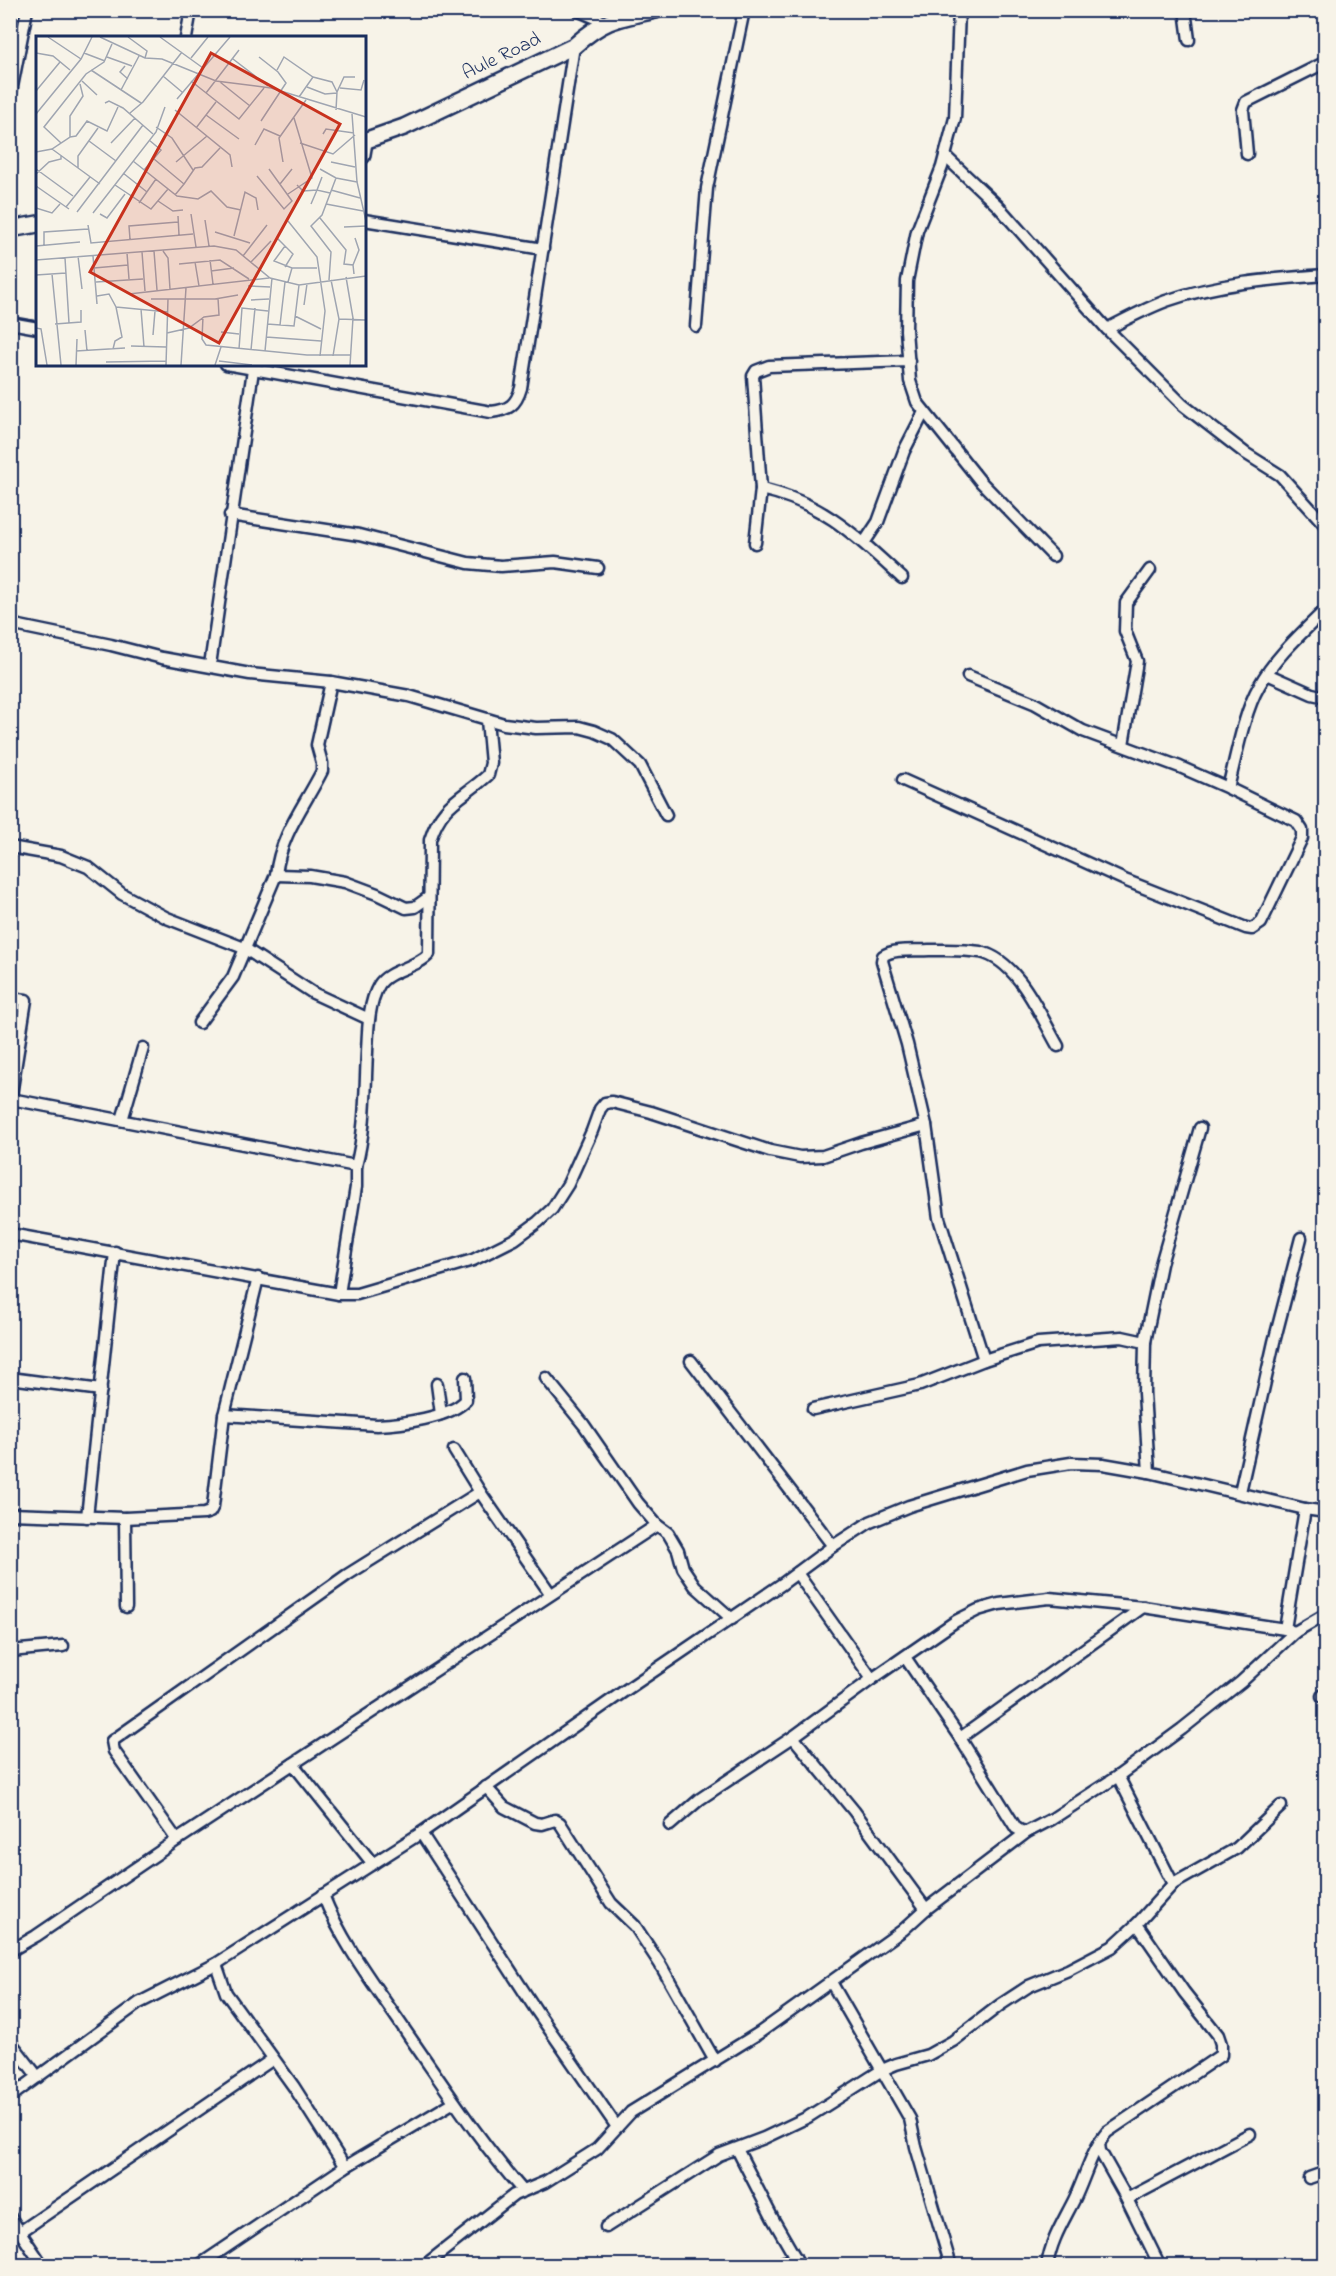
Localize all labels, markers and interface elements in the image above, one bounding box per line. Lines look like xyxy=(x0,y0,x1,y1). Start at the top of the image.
street label: Aule Road xyxy=(458,25,546,89)
inset map xyxy=(36,36,366,366)

